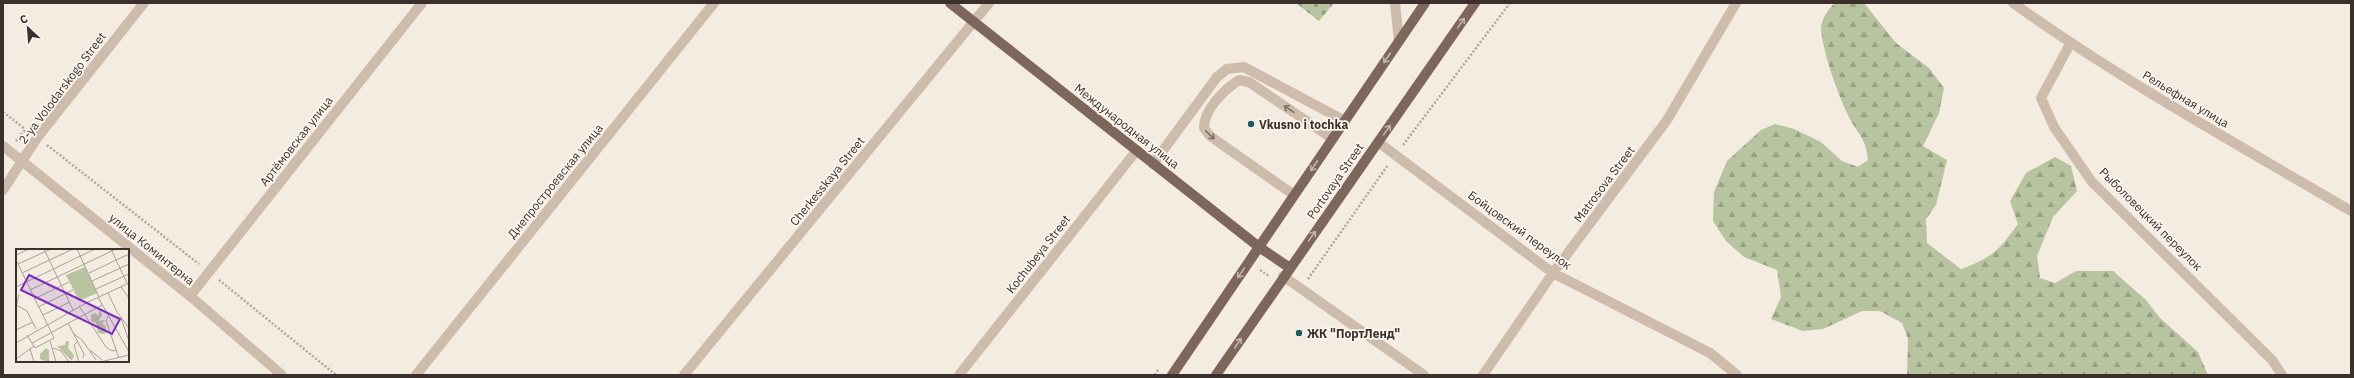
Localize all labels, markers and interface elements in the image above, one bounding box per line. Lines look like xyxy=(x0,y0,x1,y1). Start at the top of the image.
north arrow xyxy=(8,8,48,48)
text: С xyxy=(17,11,30,27)
one-way arrow xyxy=(1457,18,1465,29)
street label: 2-ya Volodarskogo Street xyxy=(15,29,109,147)
one-way arrow xyxy=(1383,53,1391,64)
street label: Рельефная улица xyxy=(2140,67,2232,131)
street label: Международная улица xyxy=(1072,80,1183,172)
street label: Артёмовская улица xyxy=(256,93,336,189)
one-way arrow xyxy=(1284,105,1295,113)
place label: Vkusno i tochka xyxy=(1259,117,1348,132)
marker: Vkusno i tochka xyxy=(1246,119,1256,129)
street label: Днепростроевская улица xyxy=(504,120,606,241)
one-way arrow xyxy=(1383,124,1391,135)
one-way arrow xyxy=(1205,130,1215,140)
street label: Cherkesskaya Street xyxy=(786,133,868,229)
street label: Portovaya Street xyxy=(1303,140,1367,222)
street label: Matrosova Street xyxy=(1570,143,1638,225)
one-way arrow xyxy=(1310,160,1318,171)
street label: Рыболовецкий переулок xyxy=(2096,164,2206,274)
street label: Бойцовский переулок xyxy=(1465,187,1575,273)
street label: улица Коминтерна xyxy=(106,210,198,288)
street label: Kochubeya Street xyxy=(1003,212,1073,296)
one-way arrow xyxy=(1308,231,1316,242)
inset map xyxy=(16,249,129,362)
one-way arrow xyxy=(1237,267,1245,278)
place label: ЖК "ПортЛенд" xyxy=(1307,326,1400,341)
marker: ЖК "ПортЛенд" xyxy=(1294,328,1304,338)
one-way arrow xyxy=(1234,338,1242,349)

